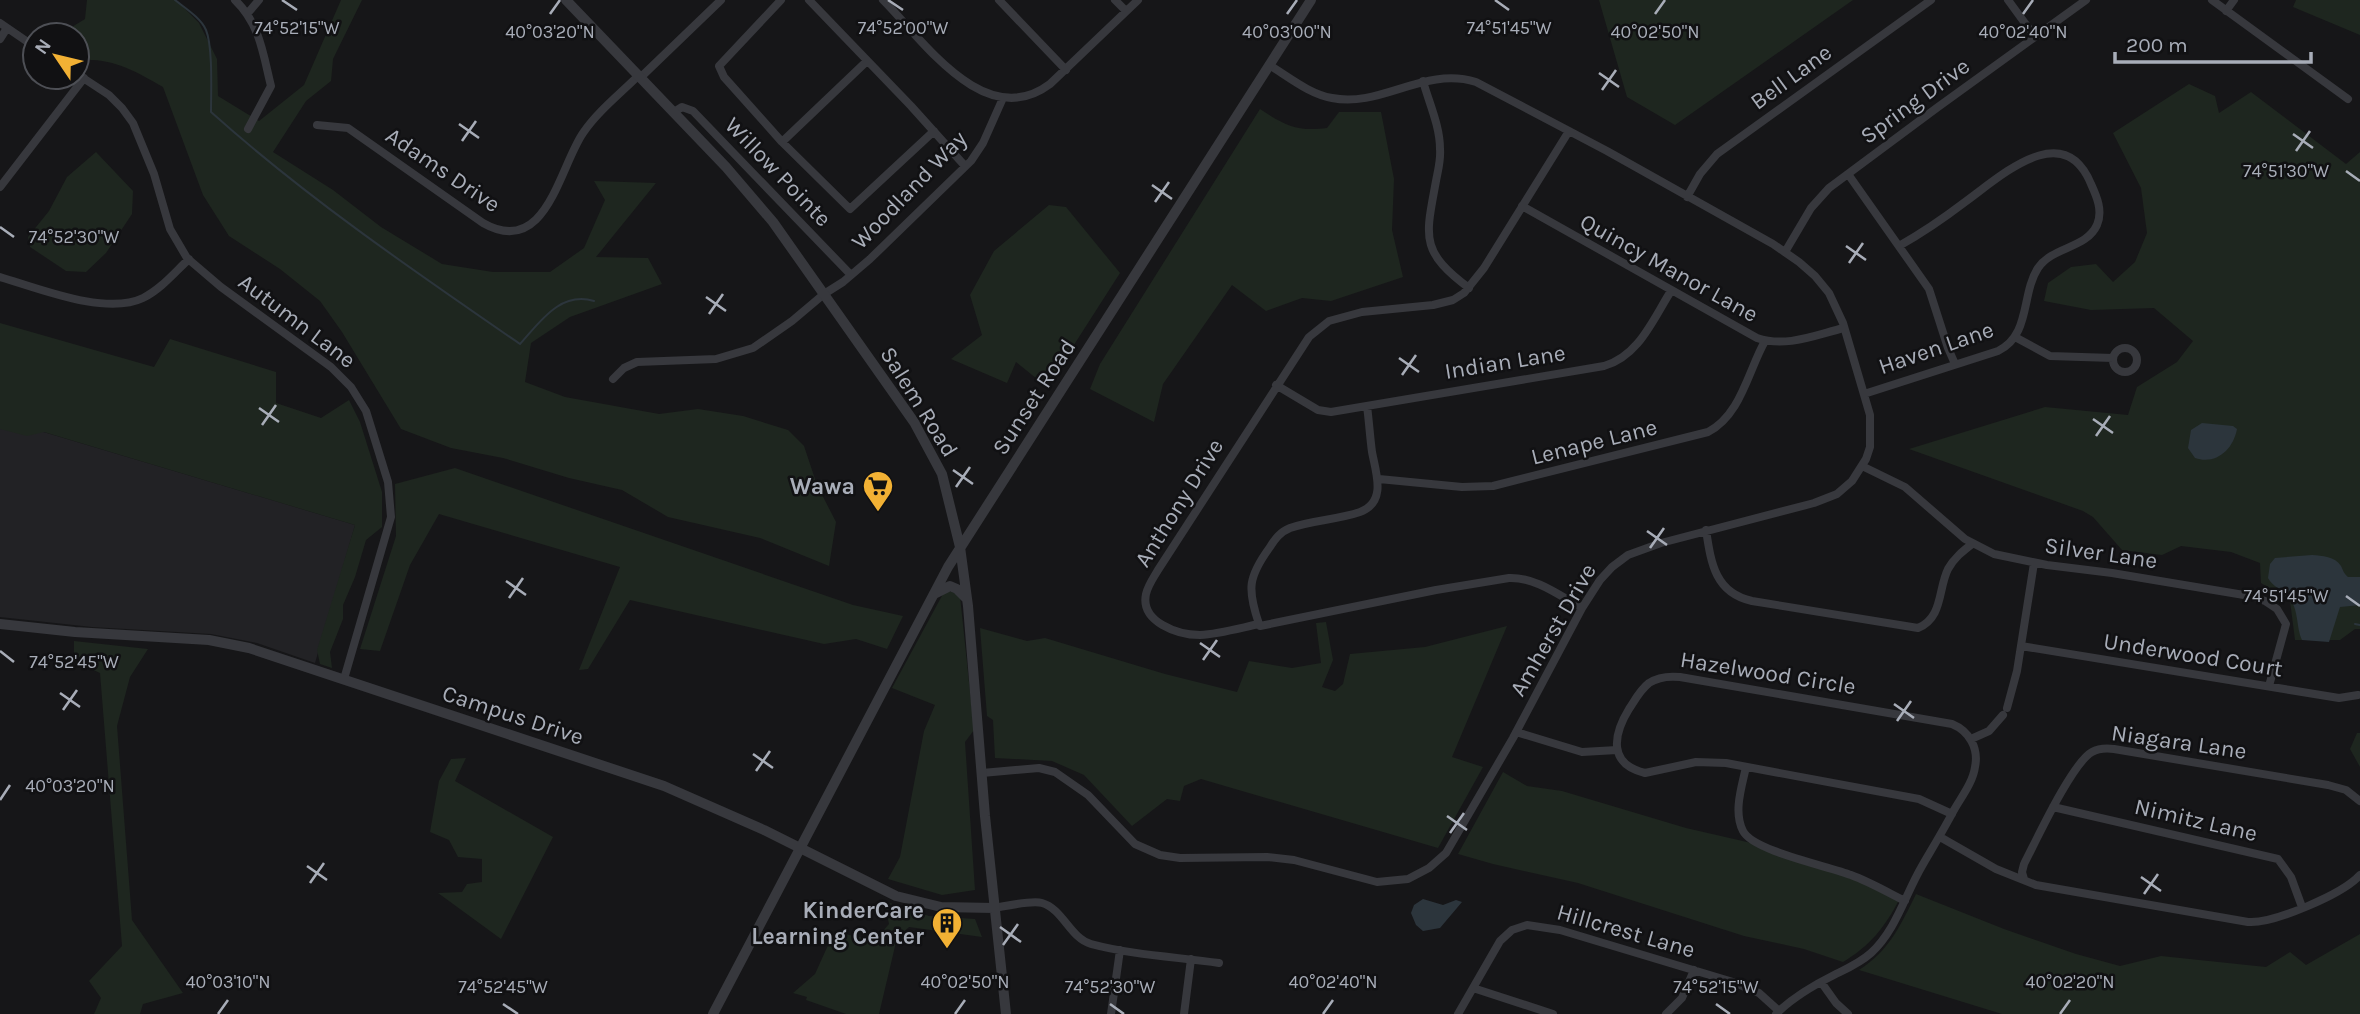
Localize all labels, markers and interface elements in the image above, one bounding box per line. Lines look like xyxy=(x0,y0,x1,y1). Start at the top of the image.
text: 74°52'15"W xyxy=(254,17,340,39)
text: 74°52'00"W xyxy=(858,17,948,39)
text: 74°51'45"W xyxy=(1467,17,1551,39)
north arrow xyxy=(21,21,91,91)
text: 40°03'20"N xyxy=(505,21,595,43)
text: 40°03'00"N xyxy=(1242,21,1332,43)
text: 40°02'50"N xyxy=(1610,21,1700,43)
text: 40°02'40"N xyxy=(1979,21,2067,43)
scale bar xyxy=(2115,21,2311,65)
text: 200 m xyxy=(2126,33,2188,57)
text: N xyxy=(30,35,56,59)
street label: Bell Lane xyxy=(1745,39,1837,115)
street label: Spring Drive xyxy=(1855,52,1975,150)
street label: Willow Pointe xyxy=(719,112,837,232)
street label: Adams Drive xyxy=(381,122,505,218)
street label: Woodland Way xyxy=(846,125,972,255)
text: 74°51'30"W xyxy=(2243,160,2329,182)
street label: Quincy Manor Lane xyxy=(1575,208,1763,328)
text: 74°52'30"W xyxy=(29,226,119,248)
street label: Autumn Lane xyxy=(233,268,361,374)
street label: Haven Lane xyxy=(1875,316,1997,380)
street label: Sunset Road xyxy=(987,334,1081,460)
street label: Indian Lane xyxy=(1443,339,1567,385)
street label: Salem Road xyxy=(874,342,964,462)
street label: Lenape Lane xyxy=(1528,413,1660,471)
street label: Anthony Drive xyxy=(1129,434,1229,572)
supermarket icon: Wawa xyxy=(861,469,895,513)
place label: Wawa xyxy=(790,473,855,500)
street label: Silver Lane xyxy=(2043,532,2159,574)
street label: Amherst Drive xyxy=(1504,559,1602,701)
text: 74°51'45"W xyxy=(2244,585,2328,607)
street label: Underwood Court xyxy=(2101,628,2285,683)
street label: Hazelwood Circle xyxy=(1678,646,1858,700)
text: 74°52'45"W xyxy=(29,651,119,673)
street label: Campus Drive xyxy=(439,679,587,751)
street label: Niagara Lane xyxy=(2110,719,2248,765)
text: 40°03'20"N xyxy=(25,775,115,797)
street label: Nimitz Lane xyxy=(2132,793,2260,847)
place label: KinderCare Learning Center xyxy=(751,897,924,950)
street label: Hillcrest Lane xyxy=(1554,898,1698,964)
building icon: KinderCare Learning Center xyxy=(930,906,964,950)
text: 40°03'10"N xyxy=(185,971,271,993)
text: 40°02'50"N xyxy=(920,971,1010,993)
text: 40°02'40"N xyxy=(1289,971,1377,993)
text: 40°02'20"N xyxy=(2025,971,2115,993)
text: 74°52'45"W xyxy=(458,976,548,998)
text: 74°52'30"W xyxy=(1065,976,1155,998)
text: 74°52'15"W xyxy=(1673,976,1759,998)

